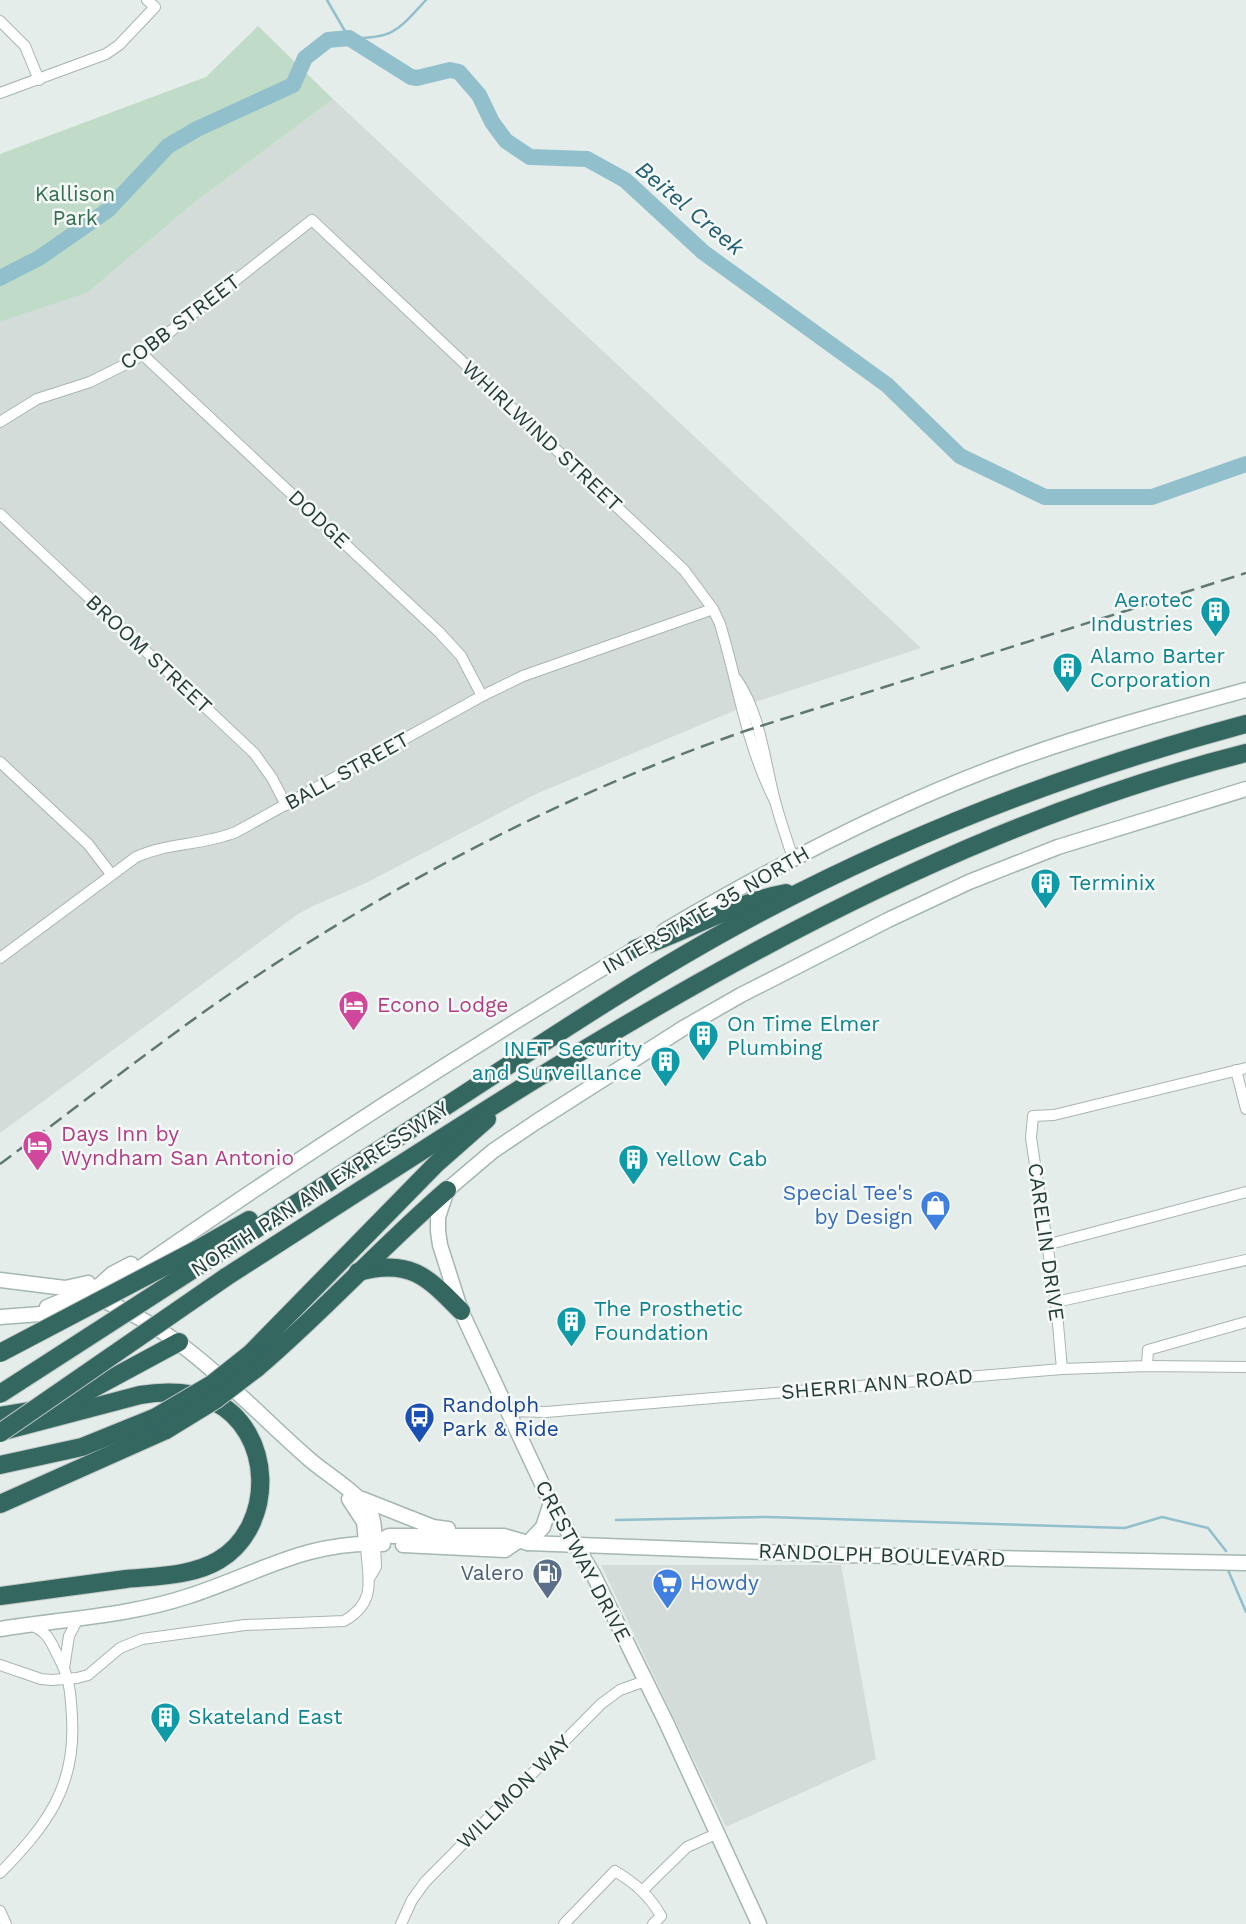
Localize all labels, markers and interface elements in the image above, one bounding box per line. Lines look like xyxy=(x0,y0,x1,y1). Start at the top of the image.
water label: Beitel Creek xyxy=(630,155,750,262)
park label: Kallison Park xyxy=(35,181,115,230)
street label: COBB STREET xyxy=(115,268,245,375)
street label: WHIRLWIND STREET xyxy=(457,355,628,517)
street label: DODGE xyxy=(284,484,355,553)
place label: Aerotec Industries xyxy=(1091,587,1193,636)
street label: BROOM STREET xyxy=(81,589,218,719)
building icon: Aerotec Industries xyxy=(1199,595,1233,639)
place label: Alamo Barter Corporation xyxy=(1090,643,1225,692)
building icon: Alamo Barter Corporation xyxy=(1050,651,1084,695)
street label: BALL STREET xyxy=(280,726,413,815)
street label: INTERSTATE 35 NORTH xyxy=(598,840,814,979)
building icon: Terminix xyxy=(1029,866,1063,910)
place label: Terminix xyxy=(1069,870,1155,895)
hotel icon: Econo Lodge xyxy=(337,988,371,1032)
place label: Econo Lodge xyxy=(377,992,508,1017)
place label: On Time Elmer Plumbing xyxy=(727,1011,880,1060)
building icon: On Time Elmer Plumbing xyxy=(687,1019,721,1063)
place label: INET Security and Surveillance xyxy=(472,1036,642,1085)
building icon: INET Security and Surveillance xyxy=(648,1044,682,1088)
street label: NORTH PAN AM EXPRESSWAY xyxy=(186,1096,454,1282)
place label: Days Inn by Wyndham San Antonio xyxy=(61,1121,294,1170)
hotel icon: Days Inn by Wyndham San Antonio xyxy=(21,1129,55,1173)
building icon: Yellow Cab xyxy=(616,1142,650,1186)
place label: Yellow Cab xyxy=(656,1146,767,1171)
street label: CARELIN DRIVE xyxy=(1023,1161,1070,1323)
place label: Special Tee's by Design xyxy=(783,1180,913,1229)
shop icon: Special Tee's by Design xyxy=(919,1188,953,1232)
place label: The Prosthetic Foundation xyxy=(594,1296,743,1345)
building icon: The Prosthetic Foundation xyxy=(554,1304,588,1348)
street label: SHERRI ANN ROAD xyxy=(780,1363,974,1404)
place label: Randolph Park & Ride xyxy=(442,1392,559,1441)
bus stop icon: Randolph Park & Ride xyxy=(402,1400,436,1444)
street label: CRESTWAY DRIVE xyxy=(530,1476,637,1646)
street label: RANDOLPH BOULEVARD xyxy=(758,1538,1006,1571)
fuel station icon: Valero xyxy=(530,1556,564,1600)
place label: Valero xyxy=(460,1560,524,1585)
supermarket icon: Howdy xyxy=(650,1566,684,1610)
place label: Howdy xyxy=(690,1570,759,1595)
building icon: Skateland East xyxy=(148,1700,182,1744)
place label: Skateland East xyxy=(188,1704,343,1729)
street label: WILLMON WAY xyxy=(451,1729,576,1854)

